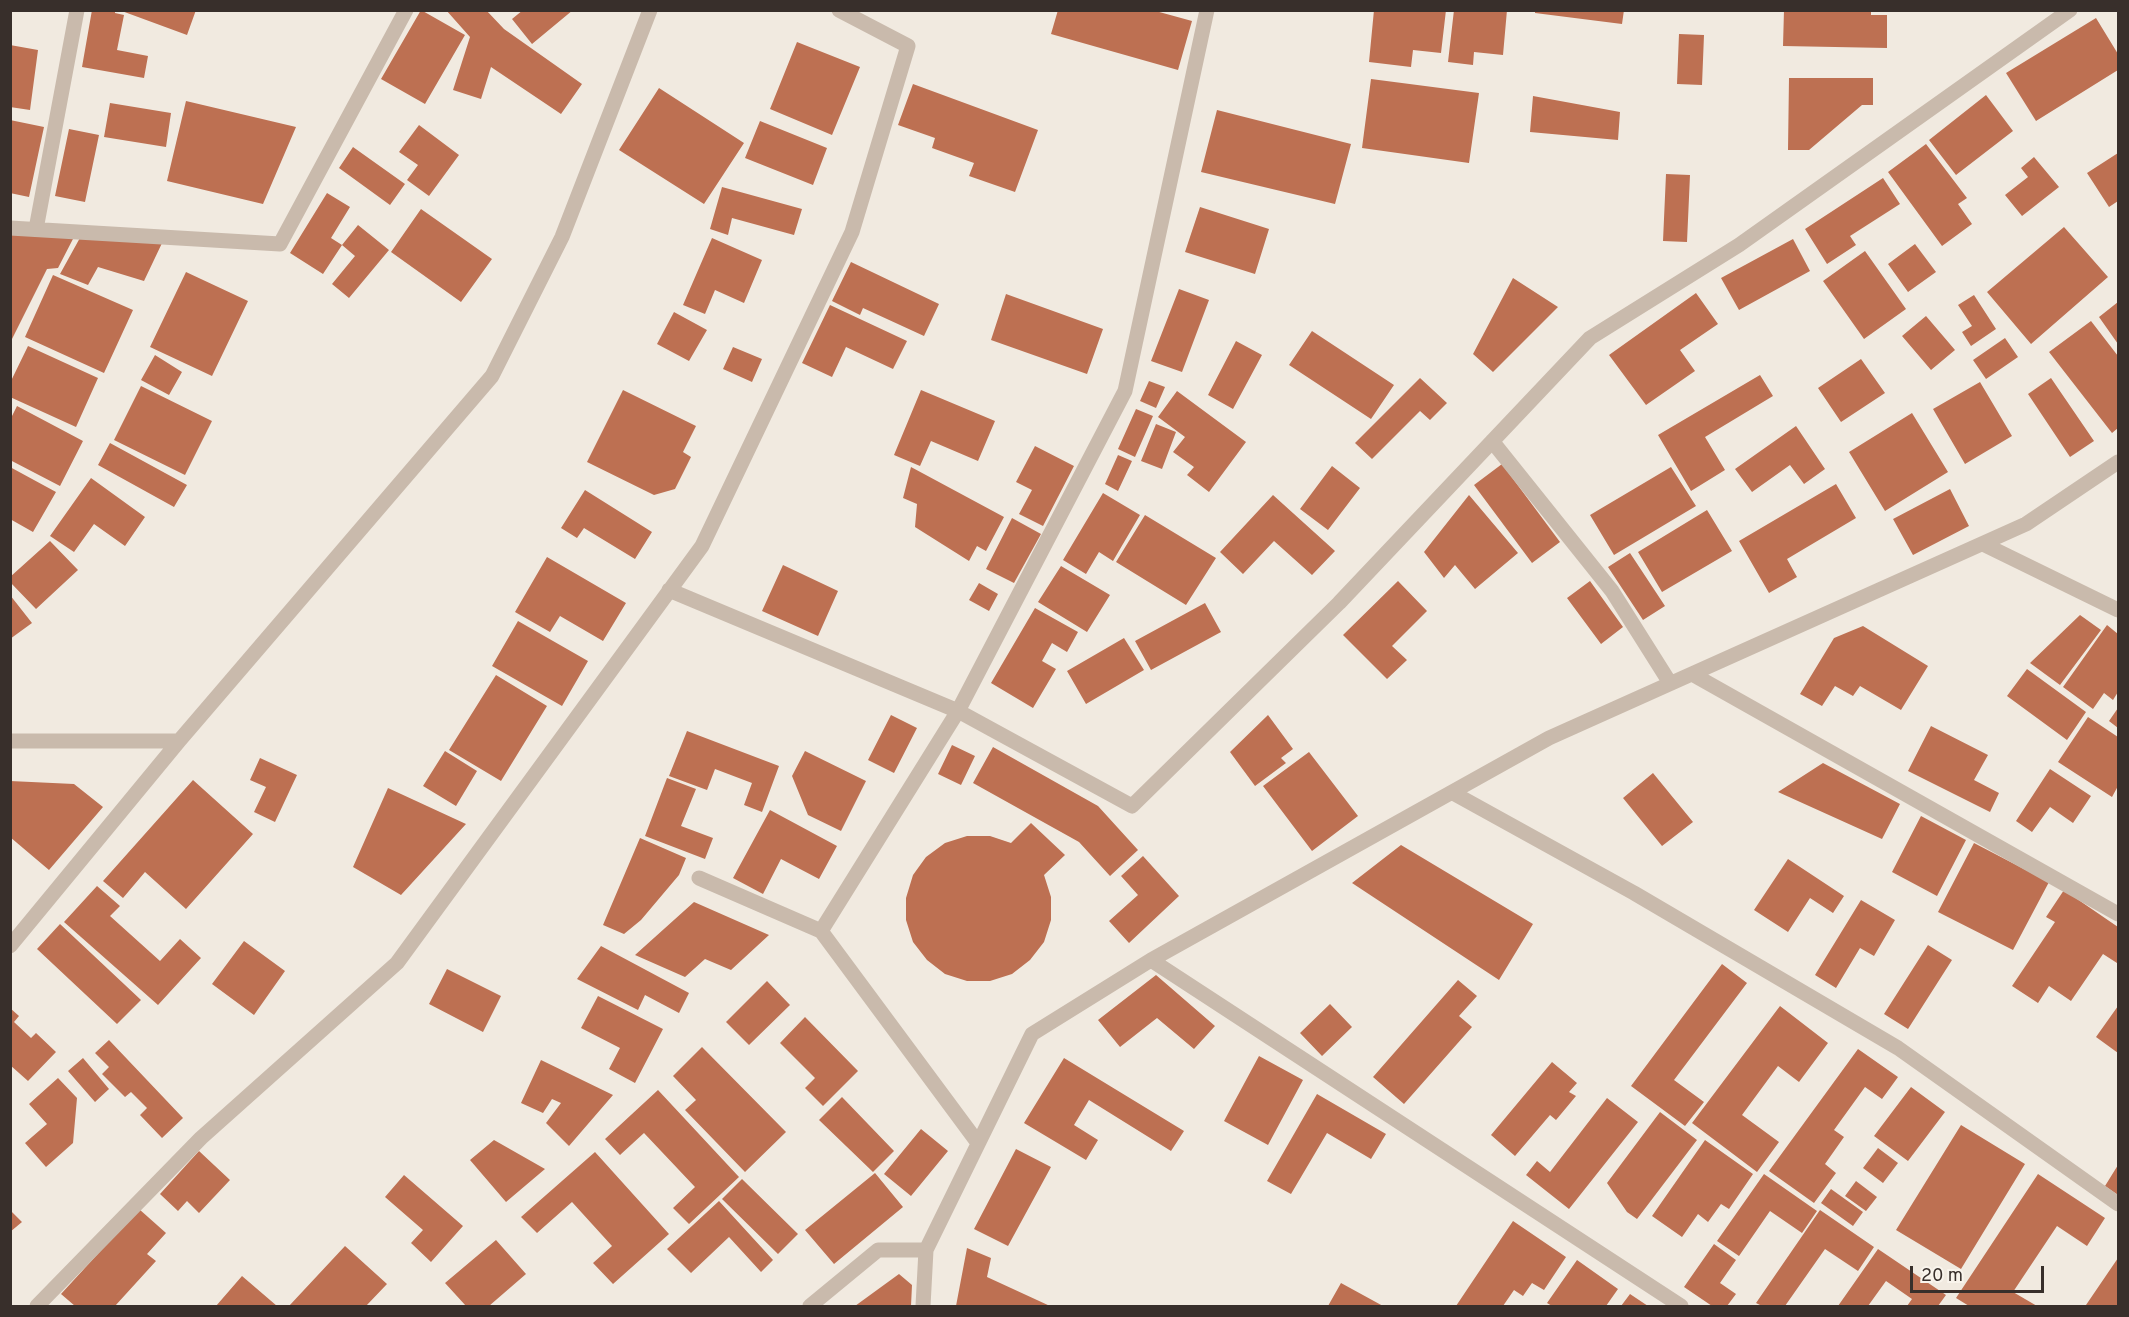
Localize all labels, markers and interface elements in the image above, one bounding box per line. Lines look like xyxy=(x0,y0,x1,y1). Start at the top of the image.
scale bar xyxy=(1913,1254,2046,1292)
text: 20 m xyxy=(1921,1265,1963,1288)

